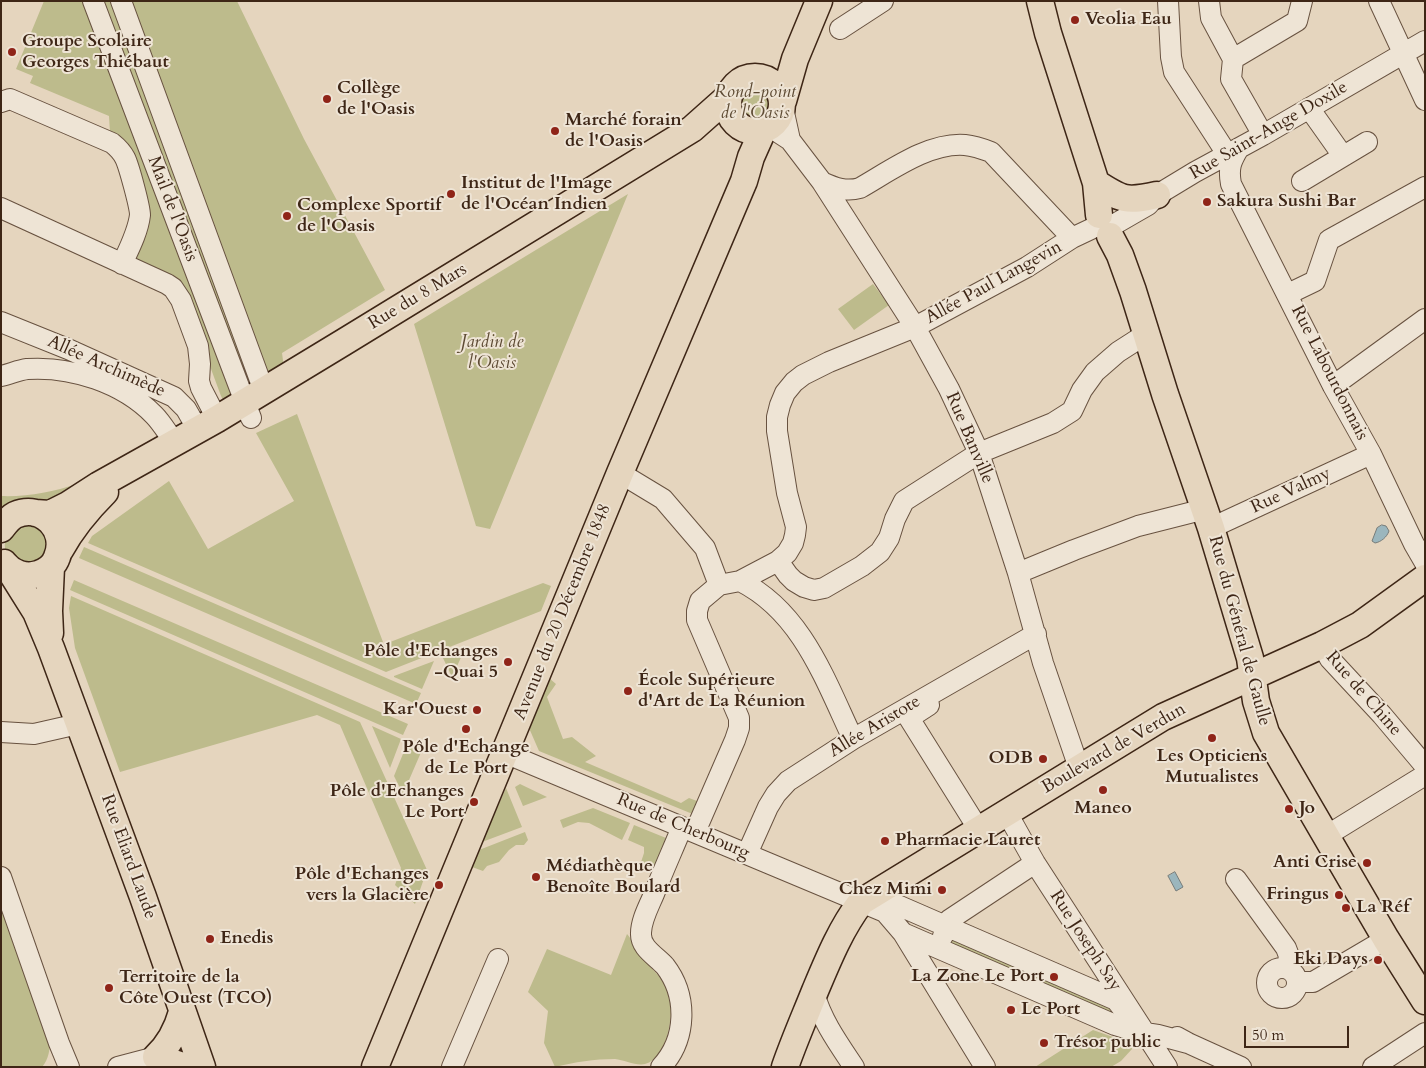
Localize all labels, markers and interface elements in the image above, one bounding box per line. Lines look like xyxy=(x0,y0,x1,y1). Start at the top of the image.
place label: Veolia Eau xyxy=(1085,9,1172,31)
marker: Veolia Eau xyxy=(1069,14,1081,26)
place label: Groupe Scolaire Georges Thiébaut xyxy=(22,31,169,74)
marker: Groupe Scolaire Georges Thiébaut xyxy=(6,46,18,58)
street label: Rue Saint-Ange Doxile xyxy=(1186,77,1352,185)
place label: Collège de l'Oasis xyxy=(337,78,415,120)
park label: Rond-point de l'Oasis xyxy=(714,82,796,125)
marker: Collège de l'Oasis xyxy=(321,93,333,105)
place label: Marché forain de l'Oasis xyxy=(565,110,682,152)
marker: Marché forain de l'Oasis xyxy=(549,125,561,137)
street label: Mail de l'Oasis xyxy=(142,153,202,265)
place label: Institut de l'Image de l'Océan Indien xyxy=(461,173,612,215)
marker: Institut de l'Image de l'Océan Indien xyxy=(445,188,457,200)
place label: Sakura Sushi Bar xyxy=(1217,191,1356,213)
place label: Complexe Sportif de l'Oasis xyxy=(297,195,441,238)
marker: Sakura Sushi Bar xyxy=(1201,196,1213,208)
marker: Complexe Sportif de l'Oasis xyxy=(281,210,293,222)
street label: Allée Paul Langevin xyxy=(922,237,1066,329)
street label: Rue du 8 Mars xyxy=(365,259,471,335)
street label: Rue Labourdonnais xyxy=(1286,302,1372,444)
street label: Allée Archimède xyxy=(44,331,168,403)
park label: Jardin de l'Oasis xyxy=(461,332,523,374)
street label: Rue Banville xyxy=(940,389,998,487)
street label: Rue Valmy xyxy=(1248,463,1334,519)
street label: Avenue du 20 Décembre 1848 xyxy=(510,501,616,723)
street label: Rue du Général de Gaulle xyxy=(1203,534,1275,728)
place label: Pôle d'Echanges -Quai 5 xyxy=(364,641,498,684)
street label: Rue de Chine xyxy=(1320,647,1406,741)
marker: Pôle d'Echanges -Quai 5 xyxy=(502,656,514,668)
place label: École Supérieure d'Art de La Réunion xyxy=(638,670,805,712)
marker: École Supérieure d'Art de La Réunion xyxy=(622,685,634,697)
street label: Allée Aristote xyxy=(825,691,925,763)
place label: Kar'Ouest xyxy=(383,699,467,721)
street label: Boulevard de Verdun xyxy=(1038,699,1190,799)
marker: Kar'Ouest xyxy=(471,704,483,716)
marker: Pôle d'Echange de Le Port xyxy=(460,723,472,735)
marker: Les Opticiens Mutualistes xyxy=(1206,732,1218,744)
place label: Pôle d'Echange de Le Port xyxy=(402,737,530,780)
place label: Les Opticiens Mutualistes xyxy=(1157,746,1267,789)
place label: ODB xyxy=(989,748,1033,770)
marker: ODB xyxy=(1037,753,1049,765)
place label: Pôle d'Echanges Le Port xyxy=(330,781,464,824)
marker: Maneo xyxy=(1097,784,1109,796)
street label: Rue de Cherbourg xyxy=(613,789,753,865)
street label: Rue Eliard Laude xyxy=(95,792,161,922)
marker: Pôle d'Echanges Le Port xyxy=(468,796,480,808)
place label: Maneo xyxy=(1074,798,1132,820)
place label: Jo xyxy=(1299,798,1315,820)
marker: Jo xyxy=(1283,803,1295,815)
place label: Pharmacie Lauret xyxy=(895,830,1040,852)
marker: Pharmacie Lauret xyxy=(879,835,891,847)
place label: Anti Crise xyxy=(1273,852,1357,874)
place label: Médiathèque Benoîte Boulard xyxy=(546,856,680,899)
marker: Anti Crise xyxy=(1361,857,1373,869)
place label: Pôle d'Echanges vers la Glacière xyxy=(295,864,429,906)
marker: Médiathèque Benoîte Boulard xyxy=(530,871,542,883)
marker: Pôle d'Echanges vers la Glacière xyxy=(433,879,445,891)
place label: Chez Mimi xyxy=(839,879,932,901)
marker: Chez Mimi xyxy=(936,884,948,896)
place label: Fringus xyxy=(1266,884,1329,906)
street label: Rue Joseph Say xyxy=(1044,886,1126,996)
marker: Fringus xyxy=(1333,889,1345,901)
place label: La Réf xyxy=(1356,897,1410,919)
marker: La Réf xyxy=(1340,902,1352,914)
place label: Enedis xyxy=(220,928,273,950)
marker: Enedis xyxy=(204,933,216,945)
place label: Eki Days xyxy=(1293,949,1368,971)
marker: Eki Days xyxy=(1372,954,1384,966)
place label: La Zone Le Port xyxy=(911,966,1044,988)
place label: Territoire de la Côte Ouest (TCO) xyxy=(119,967,272,1010)
marker: La Zone Le Port xyxy=(1048,971,1060,983)
marker: Territoire de la Côte Ouest (TCO) xyxy=(103,982,115,994)
place label: Le Port xyxy=(1021,999,1080,1021)
marker: Le Port xyxy=(1005,1004,1017,1016)
scale bar xyxy=(1246,1016,1351,1048)
text: 50 m xyxy=(1252,1025,1284,1045)
place label: Trésor public xyxy=(1054,1032,1161,1054)
marker: Trésor public xyxy=(1038,1037,1050,1049)

